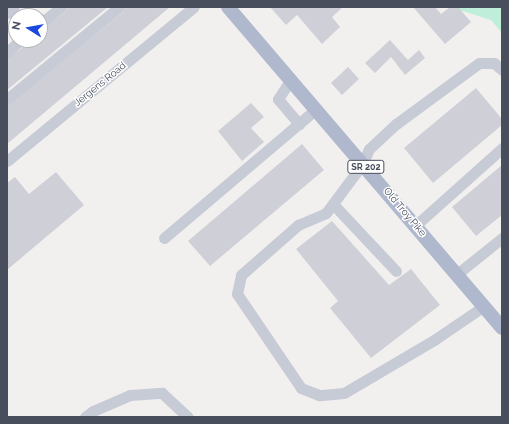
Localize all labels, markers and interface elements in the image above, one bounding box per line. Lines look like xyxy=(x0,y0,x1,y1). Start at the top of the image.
north arrow xyxy=(8,8,48,48)
text: N xyxy=(10,20,24,31)
street label: Jergens Road xyxy=(72,59,128,109)
road number: SR 202 xyxy=(347,160,385,174)
street label: Old Troy Pike xyxy=(381,185,429,239)

